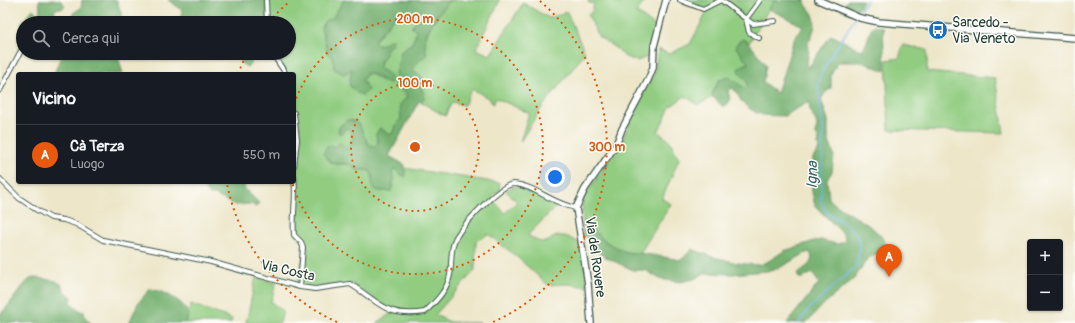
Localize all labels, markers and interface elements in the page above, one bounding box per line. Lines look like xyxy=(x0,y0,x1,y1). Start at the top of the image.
text: 200 m xyxy=(397,12,434,27)
place label: Sarcedo - Via Veneto xyxy=(952,14,1016,47)
search box xyxy=(16,16,296,60)
bus stop icon: Sarcedo - Via Veneto xyxy=(927,19,949,41)
icon: search xyxy=(30,27,52,49)
text: Cerca qui xyxy=(62,29,119,48)
text: 100 m xyxy=(398,76,433,91)
text: Vicino xyxy=(32,88,76,109)
text: Cà Terza xyxy=(70,137,124,156)
centre of rings xyxy=(408,140,422,154)
text: 300 m xyxy=(589,140,626,155)
text: A xyxy=(41,147,49,163)
text: 550 m xyxy=(243,147,280,163)
text: Luogo xyxy=(70,156,104,172)
water label: Igna xyxy=(803,160,822,189)
your location xyxy=(545,167,565,187)
street label: Via del Rovere xyxy=(581,216,610,299)
map controls xyxy=(1027,239,1063,311)
button: + xyxy=(1027,239,1063,275)
pin: A xyxy=(876,244,902,277)
street label: Via Costa xyxy=(259,256,317,285)
button: − xyxy=(1027,275,1063,311)

